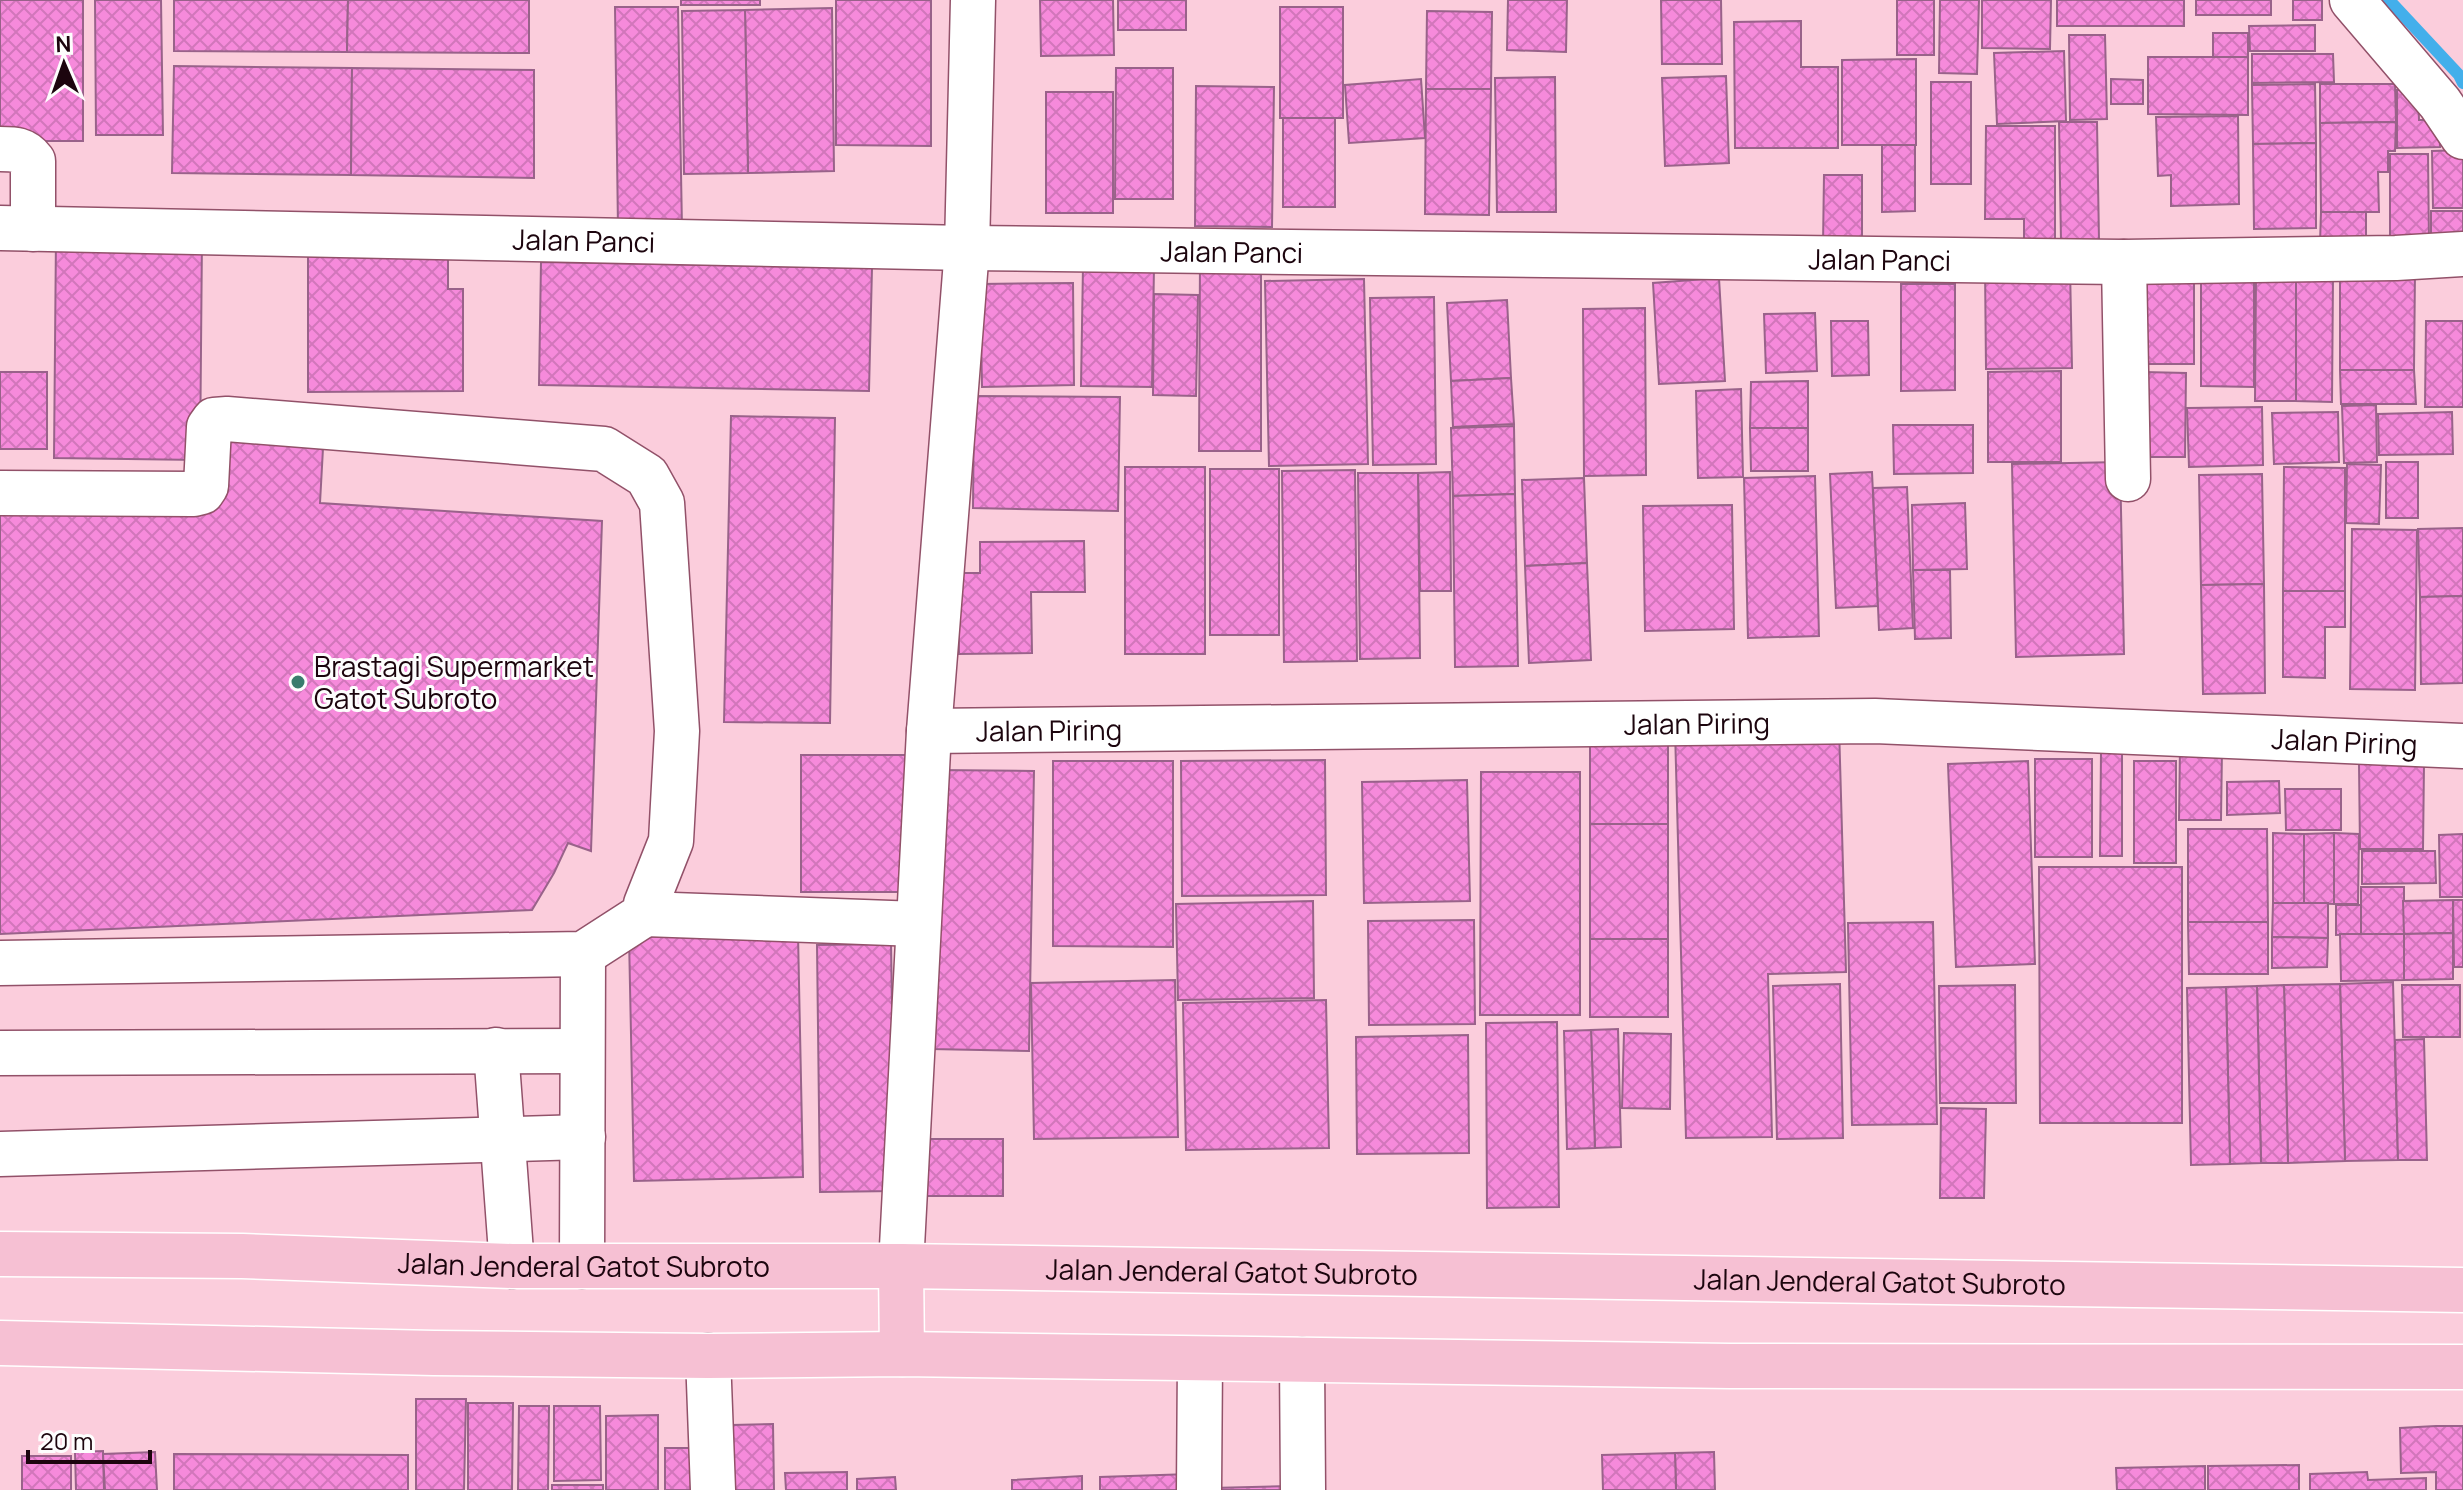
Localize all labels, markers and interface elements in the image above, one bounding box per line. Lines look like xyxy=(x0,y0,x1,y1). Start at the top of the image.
north arrow xyxy=(24,24,104,104)
text: N xyxy=(55,29,72,59)
street label: Jalan Panci xyxy=(512,220,656,261)
street label: Jalan Panci xyxy=(1160,231,1303,271)
street label: Jalan Panci xyxy=(1808,239,1951,279)
place label: Brastagi Supermarket Gatot Subroto xyxy=(314,647,594,717)
marker: Brastagi Supermarket Gatot Subroto xyxy=(289,673,307,691)
street label: Jalan Piring xyxy=(1624,703,1770,743)
street label: Jalan Piring xyxy=(976,710,1122,750)
street label: Jalan Piring xyxy=(2271,719,2418,763)
street label: Jalan Jenderal Gatot Subroto xyxy=(397,1243,770,1285)
street label: Jalan Jenderal Gatot Subroto xyxy=(1045,1249,1418,1293)
street label: Jalan Jenderal Gatot Subroto xyxy=(1693,1259,2066,1303)
scale bar xyxy=(28,1414,150,1464)
text: 20 m xyxy=(40,1424,93,1457)

